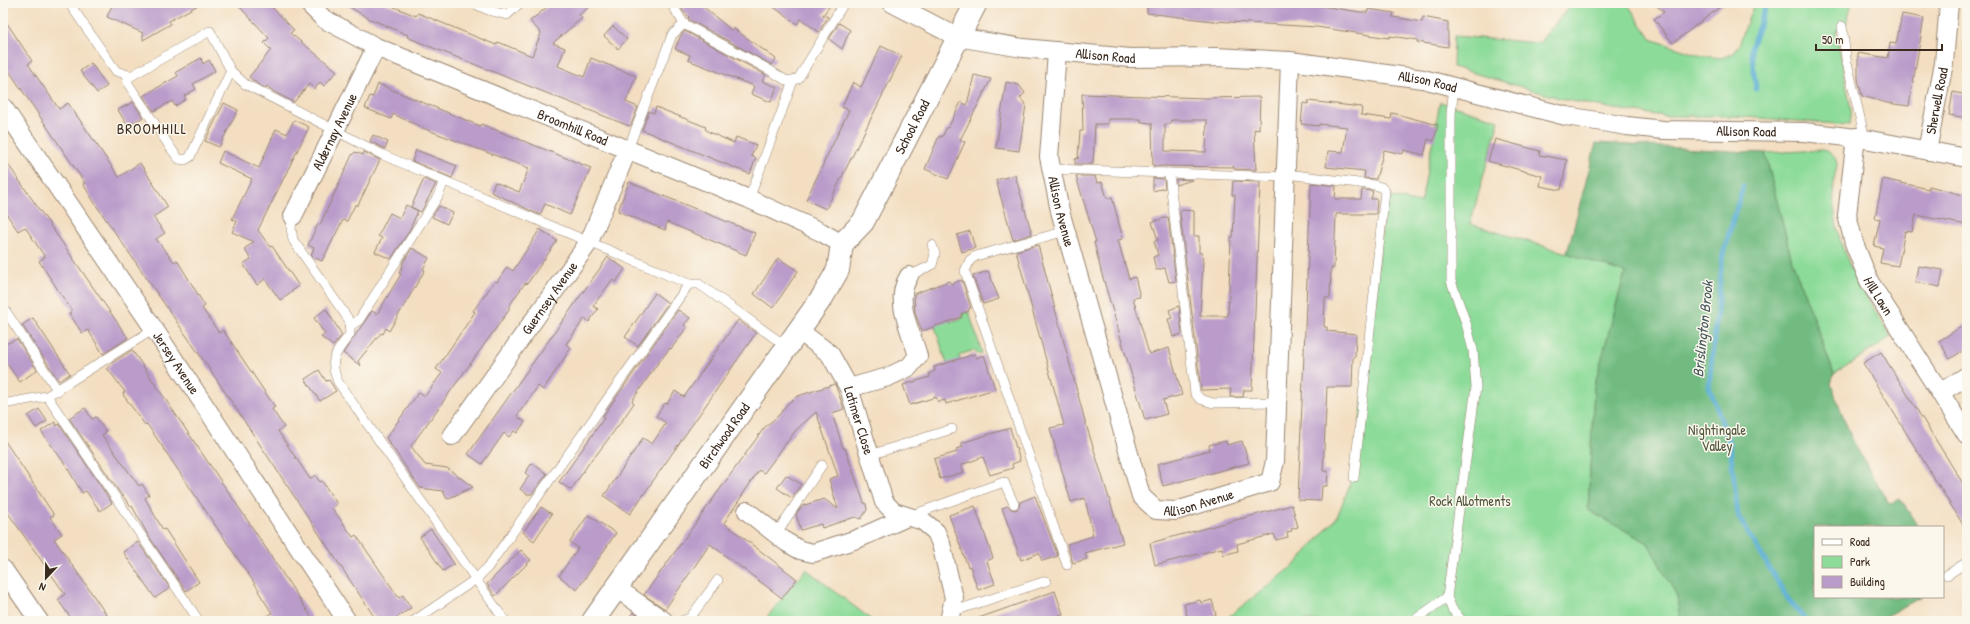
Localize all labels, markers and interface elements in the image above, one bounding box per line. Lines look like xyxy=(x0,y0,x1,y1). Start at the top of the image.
scale bar xyxy=(1816,26,1942,52)
text: 50 m xyxy=(1822,31,1843,48)
street label: Allison Road xyxy=(1075,43,1136,67)
street label: Sherwell Road xyxy=(1920,65,1952,136)
street label: Allison Road xyxy=(1397,66,1460,97)
street label: Aldernay Avenue xyxy=(307,89,361,173)
street label: School Road xyxy=(890,96,934,157)
street label: Broomhill Road xyxy=(535,104,611,150)
district label: BROOMHILL xyxy=(117,118,187,139)
street label: Allison Road xyxy=(1716,121,1777,141)
street label: Allison Avenue xyxy=(1044,174,1080,249)
street label: Guernsey Avenue xyxy=(517,257,582,338)
street label: Hill Lawn xyxy=(1859,274,1898,319)
water label: Brislington Brook xyxy=(1687,278,1718,378)
street label: Jersey Avenue xyxy=(149,327,205,398)
street label: Latimer Close xyxy=(840,384,879,457)
street label: Birchwood Road xyxy=(694,398,754,472)
park label: Nightingale Valley xyxy=(1688,420,1746,456)
street label: Allison Avenue xyxy=(1163,484,1236,520)
park label: Rock Allotments xyxy=(1429,491,1511,510)
legend xyxy=(1814,526,1944,598)
text: Road xyxy=(1850,533,1870,550)
text: Park xyxy=(1850,553,1870,570)
north arrow xyxy=(26,558,66,598)
text: Building xyxy=(1850,573,1885,590)
text: N xyxy=(37,580,48,595)

